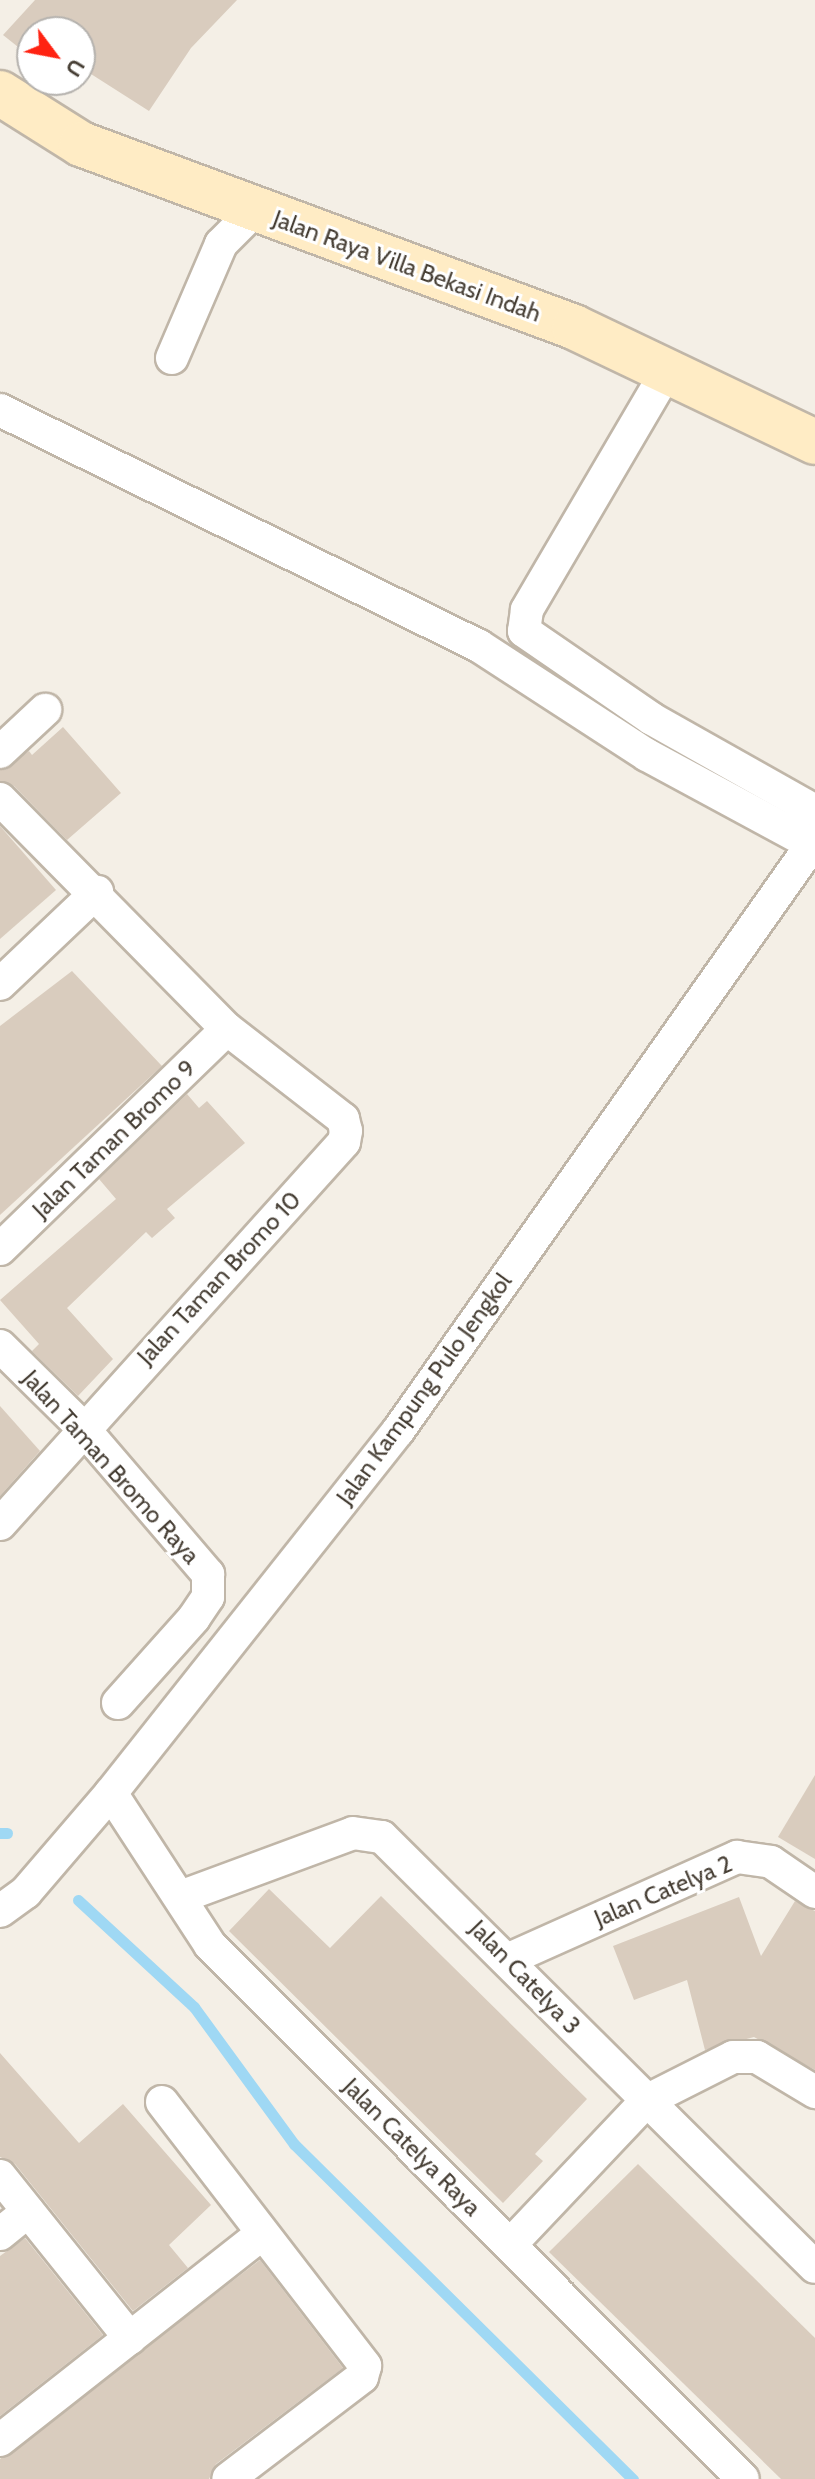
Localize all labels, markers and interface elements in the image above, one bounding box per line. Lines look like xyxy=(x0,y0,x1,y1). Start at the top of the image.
north arrow xyxy=(16,16,96,96)
text: U xyxy=(59,54,91,82)
street label: Jalan Raya Villa Bekasi Indah xyxy=(269,204,545,328)
street label: Jalan Taman Bromo 9 xyxy=(26,1054,202,1224)
street label: Jalan Taman Bromo 10 xyxy=(131,1185,307,1371)
street label: Jalan Kampung Pulo Jengkol xyxy=(330,1268,518,1510)
street label: Jalan Taman Bromo Raya xyxy=(16,1364,206,1570)
street label: Jalan Catelya 2 xyxy=(590,1849,736,1933)
street label: Jalan Catelya 3 xyxy=(464,1914,586,2040)
street label: Jalan Catelya Raya xyxy=(337,2072,487,2222)

